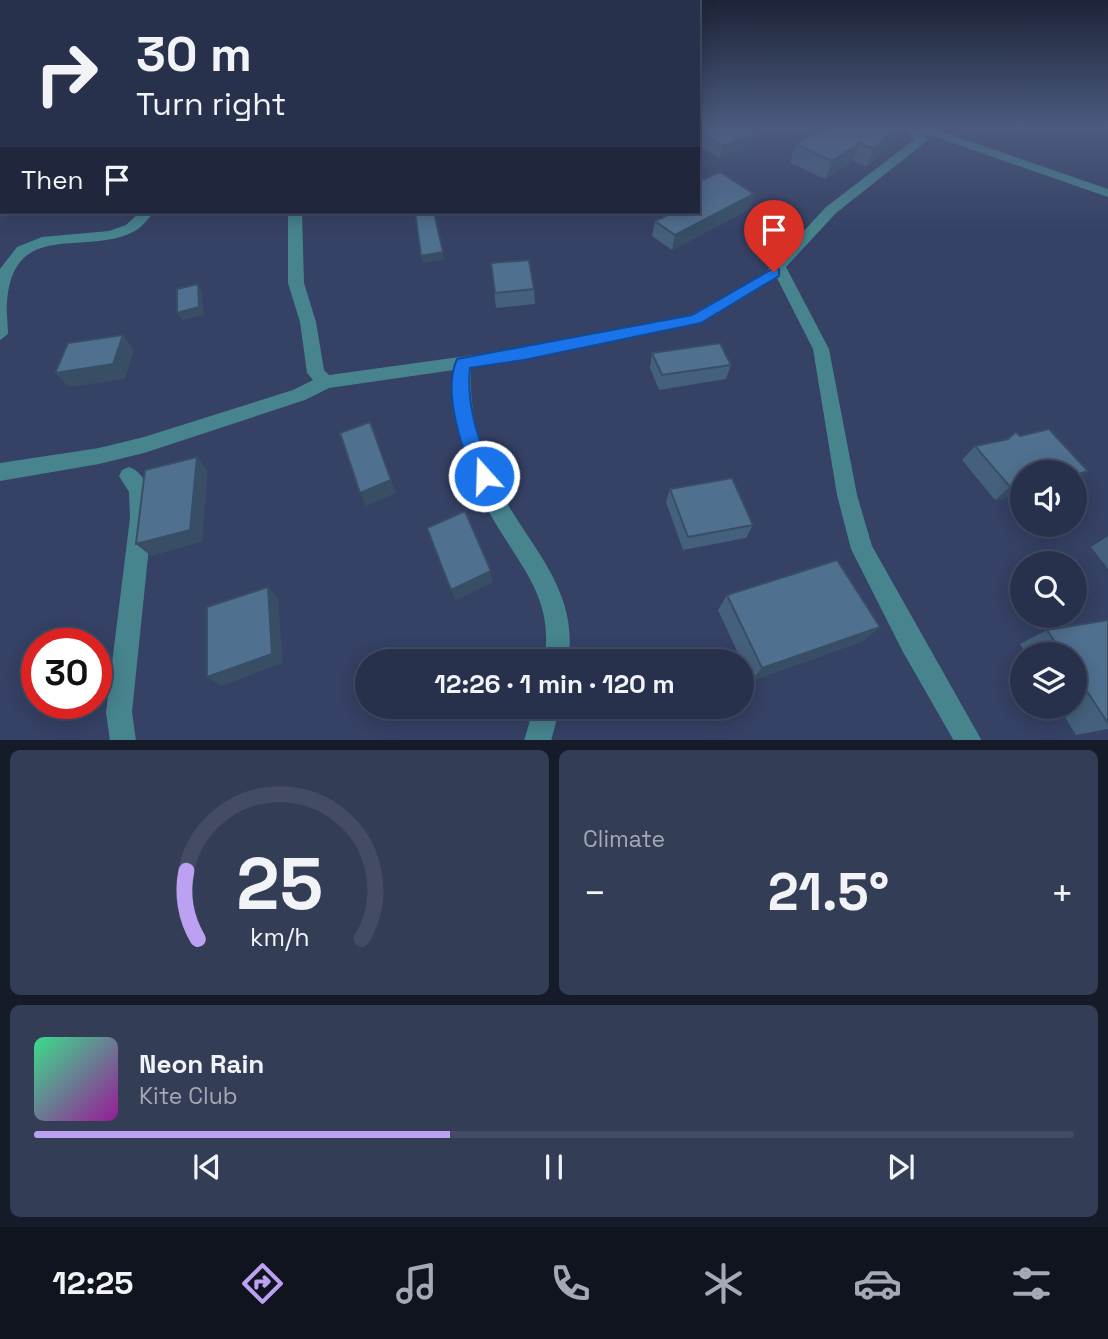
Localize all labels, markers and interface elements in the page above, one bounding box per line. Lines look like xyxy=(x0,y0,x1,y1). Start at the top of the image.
text: 30 m xyxy=(136,23,252,85)
icon: right xyxy=(21,28,112,119)
text: Turn right xyxy=(136,84,286,124)
icon: arrive xyxy=(98,161,136,199)
text: Then xyxy=(21,163,84,197)
pin xyxy=(744,200,804,272)
icon: arrive xyxy=(755,211,793,249)
position arrow xyxy=(447,439,521,513)
map controls xyxy=(1010,460,1087,719)
button: sound xyxy=(1010,460,1087,537)
button: search xyxy=(1010,551,1087,628)
speed limit sign: 30 xyxy=(21,628,112,719)
button: layers xyxy=(1010,642,1087,719)
text: 12:26 · 1 min · 120 m xyxy=(434,667,675,701)
text: Climate xyxy=(583,824,665,854)
text: 25 xyxy=(236,837,323,930)
text: 21.5° xyxy=(768,859,889,925)
text: − xyxy=(583,869,607,917)
text: + xyxy=(1050,869,1074,917)
text: km/h xyxy=(250,920,309,952)
text: Neon Rain xyxy=(139,1047,264,1081)
text: Kite Club xyxy=(139,1081,238,1111)
icon: previous xyxy=(188,1148,226,1186)
icon: pause xyxy=(535,1148,573,1186)
icon: next xyxy=(882,1148,920,1186)
icon: directions xyxy=(238,1259,287,1308)
icon: music xyxy=(392,1259,441,1308)
icon: phone xyxy=(546,1259,595,1308)
icon: climate xyxy=(699,1259,748,1308)
icon: car xyxy=(853,1259,902,1308)
icon: filters xyxy=(1007,1259,1056,1308)
text: 12:25 xyxy=(52,1263,134,1303)

